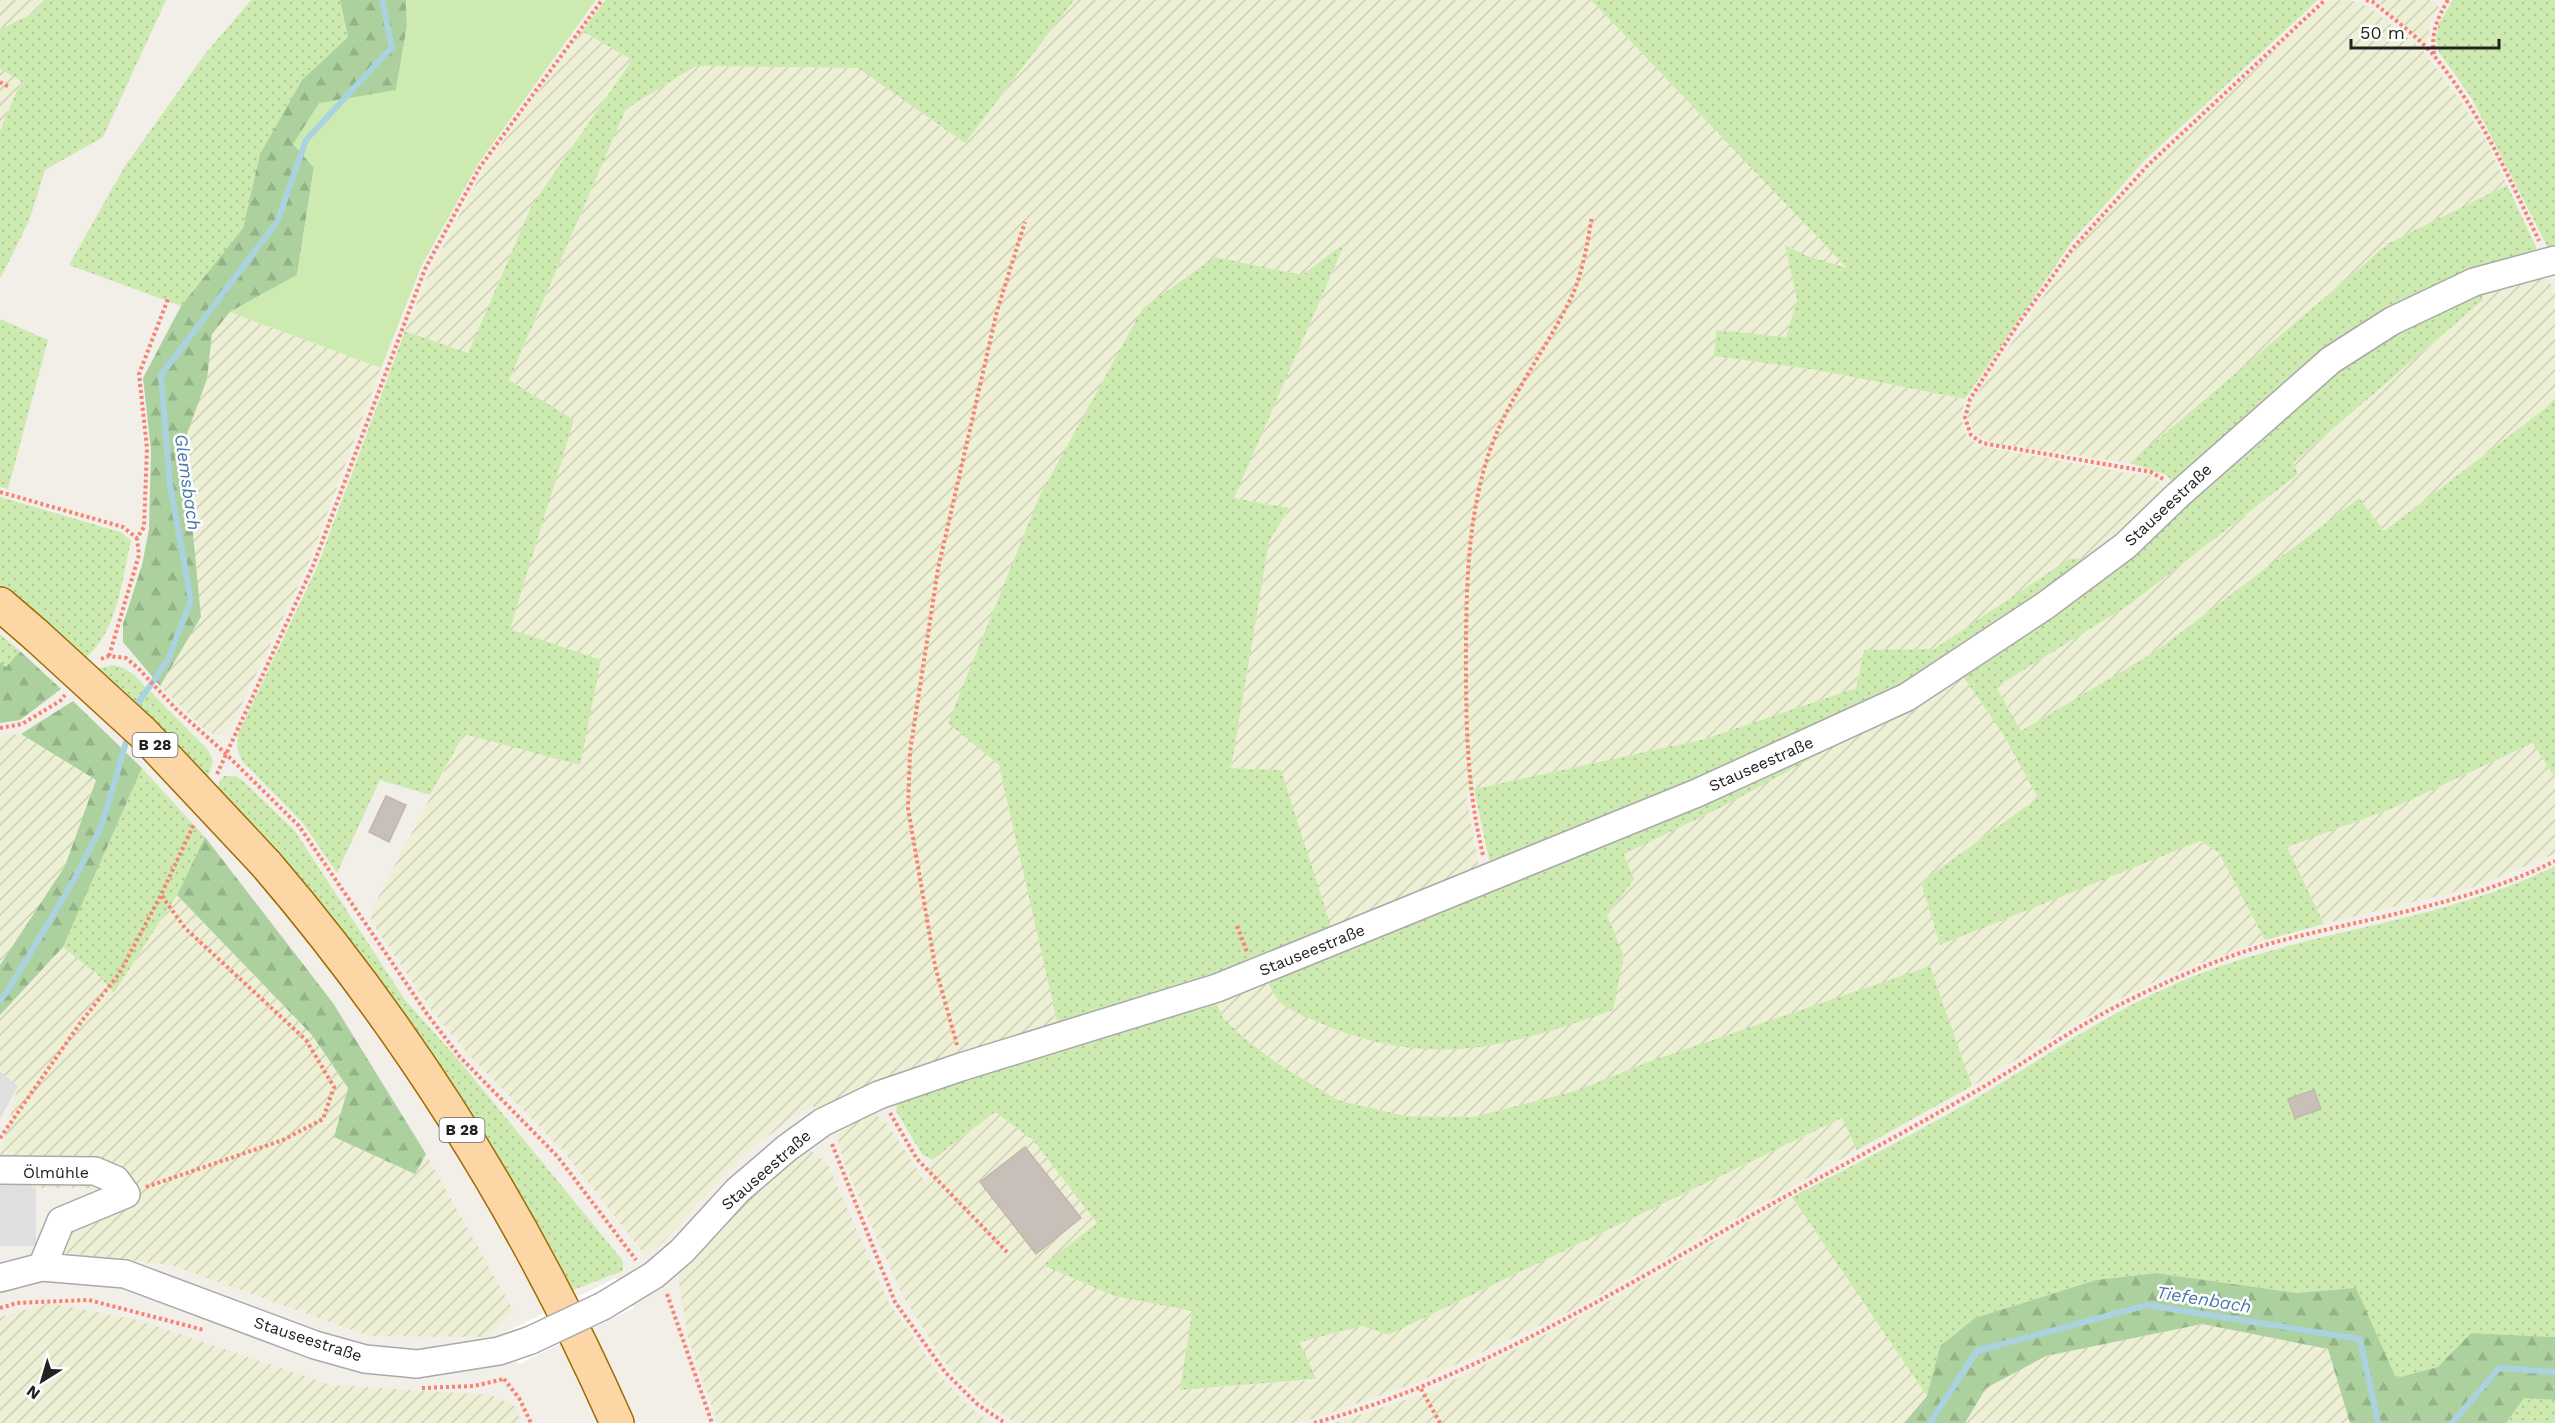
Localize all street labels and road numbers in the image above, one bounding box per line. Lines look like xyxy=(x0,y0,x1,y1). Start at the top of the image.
street label: Stauseestraße xyxy=(2120,460,2216,550)
street label: Stauseestraße xyxy=(1706,732,1816,796)
road number: B 28 xyxy=(132,733,178,757)
street label: Stauseestraße xyxy=(1256,920,1368,980)
road number: B 28 xyxy=(440,1118,484,1142)
street label: Stauseestraße xyxy=(717,1126,815,1214)
street label: Ölmühle xyxy=(23,1163,89,1182)
street label: Stauseestraße xyxy=(252,1313,364,1365)

